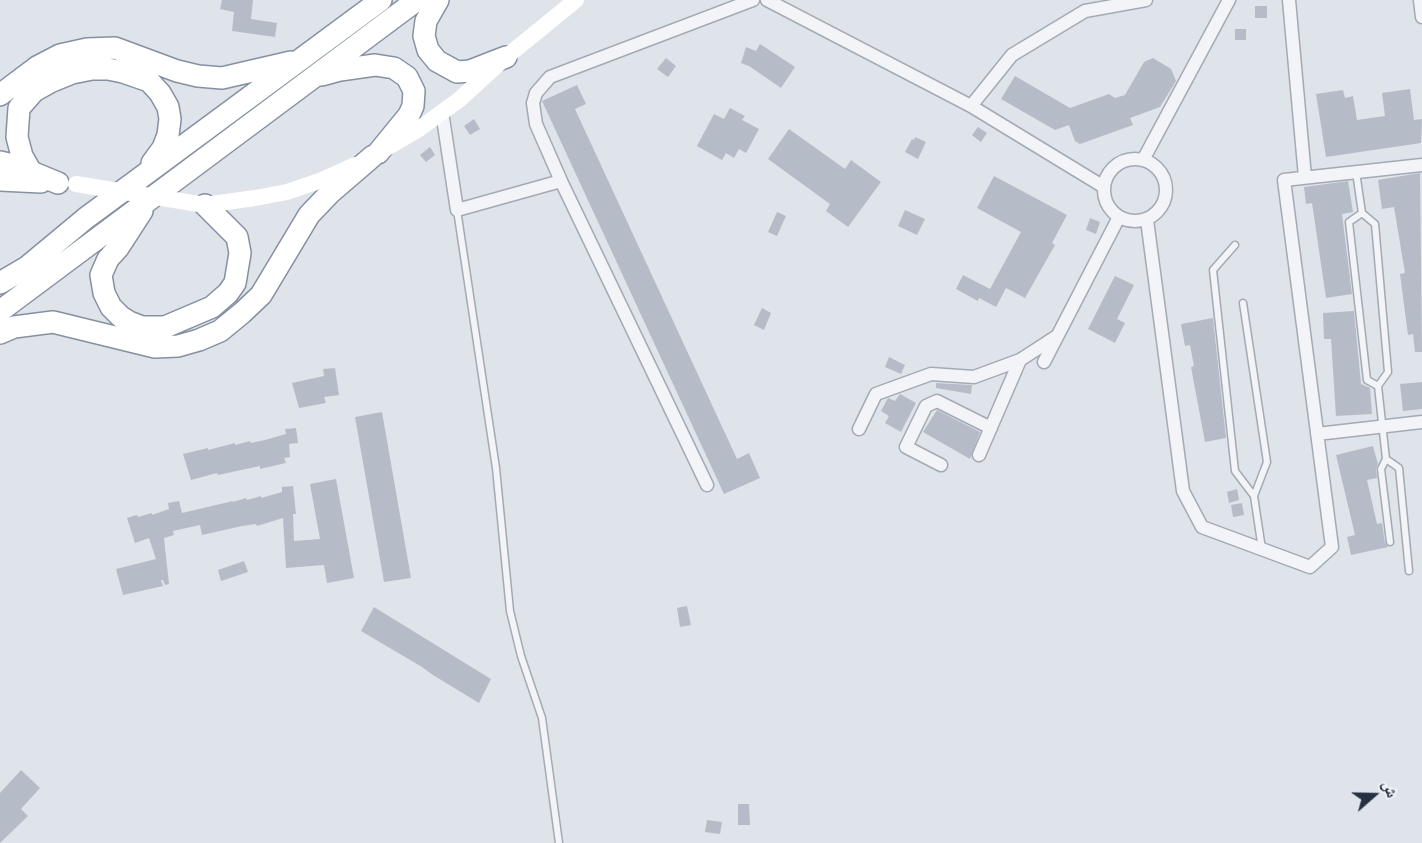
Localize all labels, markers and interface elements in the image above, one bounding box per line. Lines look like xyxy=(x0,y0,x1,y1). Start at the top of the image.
north arrow xyxy=(1344,765,1404,825)
text: ش xyxy=(1380,777,1403,800)

